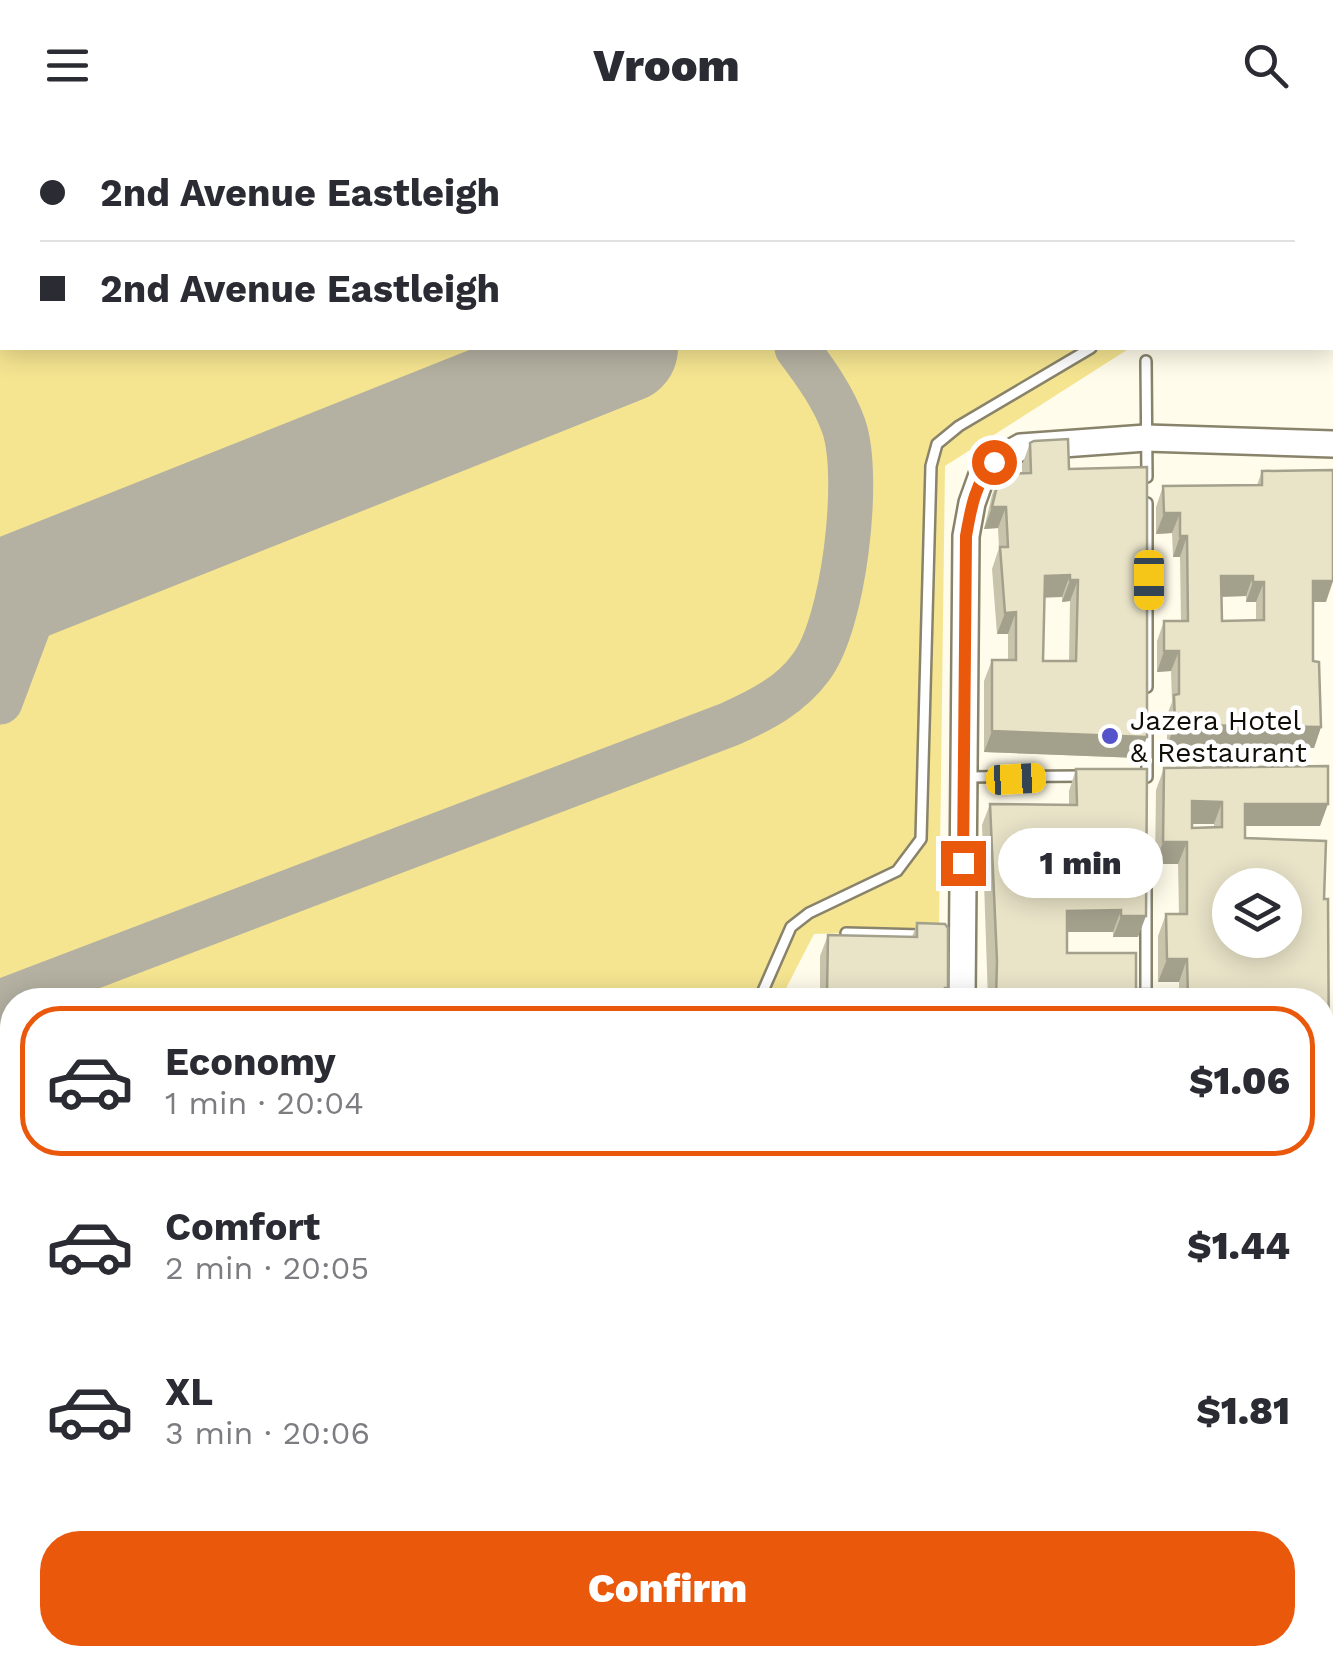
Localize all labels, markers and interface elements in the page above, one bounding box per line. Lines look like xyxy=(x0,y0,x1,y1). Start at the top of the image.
icon: menu xyxy=(40,38,95,93)
icon: search xyxy=(1238,38,1293,93)
text: Vroom xyxy=(593,39,740,92)
text: 2nd Avenue Eastleigh xyxy=(100,171,500,215)
text: 2nd Avenue Eastleigh xyxy=(100,267,500,311)
route start xyxy=(972,440,1017,485)
car xyxy=(1134,550,1164,610)
place label: Jazera Hotel & Restaurant xyxy=(1130,704,1307,769)
marker: Jazera Hotel & Restaurant xyxy=(1099,725,1121,747)
car xyxy=(985,762,1047,796)
callout: 1 min xyxy=(998,828,1163,898)
route end xyxy=(941,841,986,886)
text: 1 min xyxy=(1039,844,1122,882)
map controls xyxy=(1212,868,1302,958)
button: layers xyxy=(1212,868,1302,958)
icon: car xyxy=(45,1036,135,1126)
text: Economy xyxy=(165,1040,336,1084)
text: $1.06 xyxy=(1189,1059,1290,1103)
text: 1 min · 20:04 xyxy=(165,1084,364,1122)
icon: car xyxy=(45,1201,135,1291)
text: Comfort xyxy=(165,1205,320,1249)
text: $1.44 xyxy=(1187,1224,1290,1268)
text: 2 min · 20:05 xyxy=(165,1249,369,1287)
icon: car xyxy=(45,1366,135,1456)
text: XL xyxy=(165,1370,213,1414)
text: $1.81 xyxy=(1196,1389,1290,1433)
text: 3 min · 20:06 xyxy=(165,1414,370,1452)
button: Confirm xyxy=(40,1531,1295,1646)

